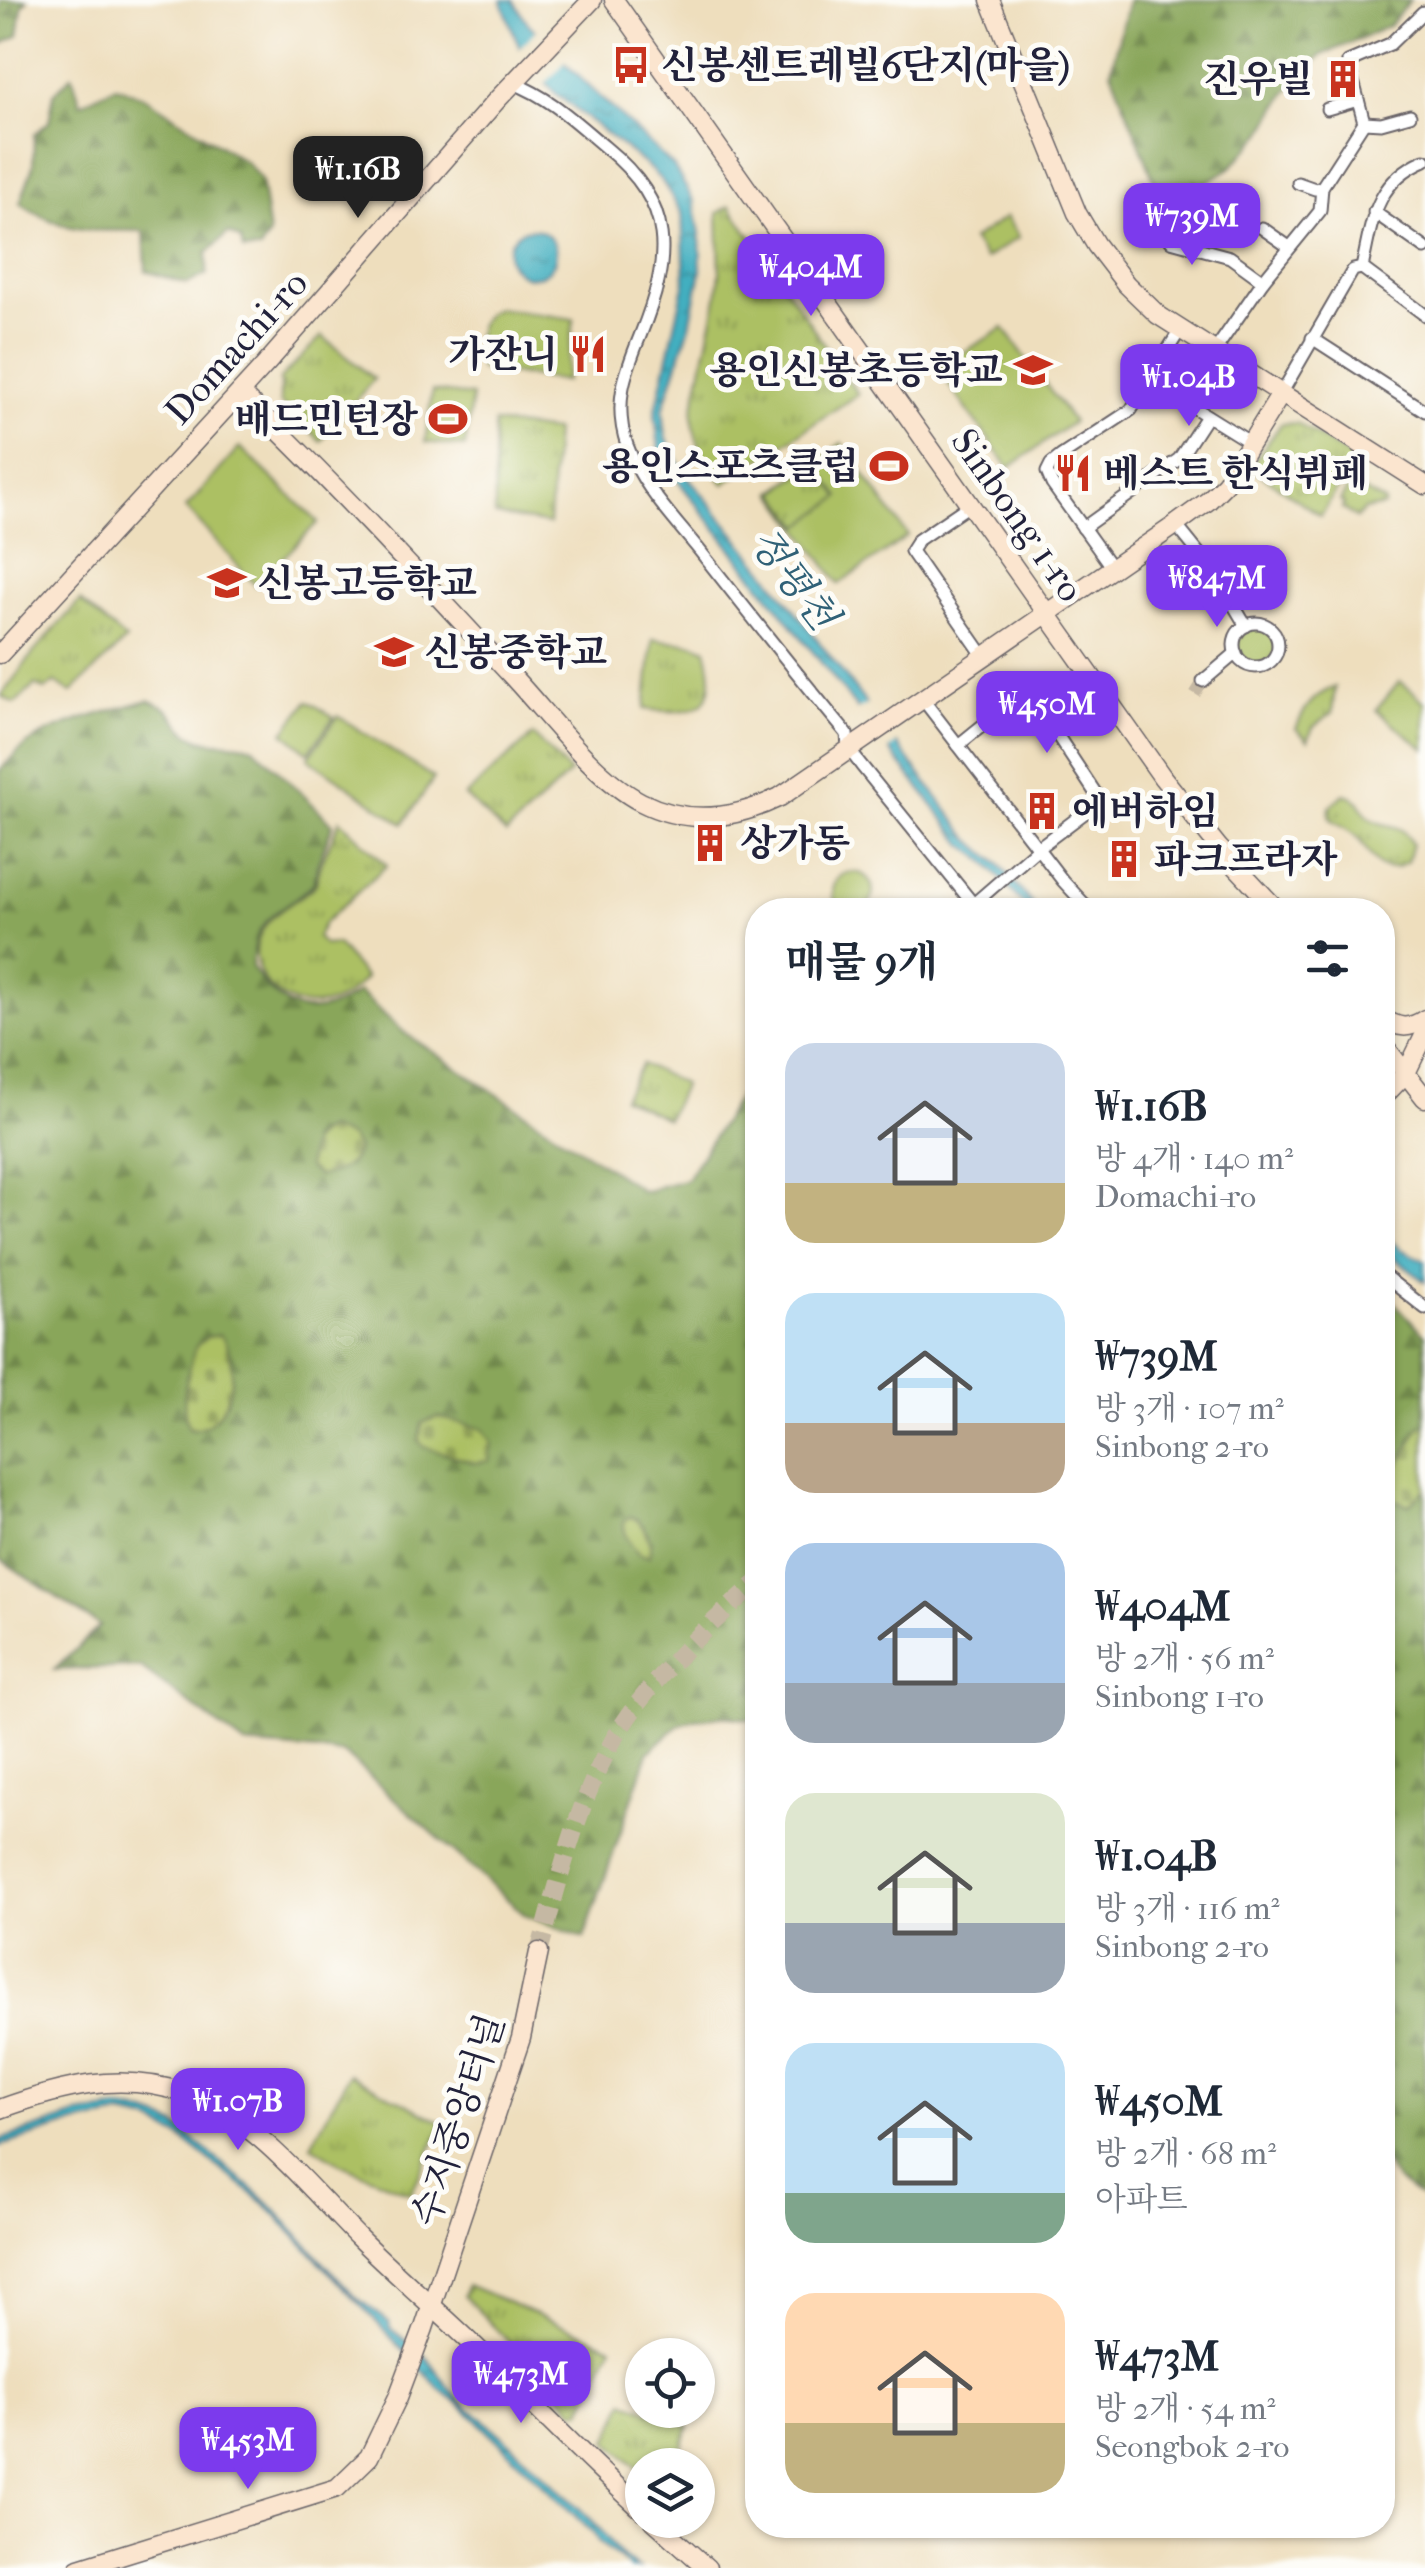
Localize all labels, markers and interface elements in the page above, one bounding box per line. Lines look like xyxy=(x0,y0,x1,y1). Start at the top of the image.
place label: 신봉센트레빌6단지(마을) xyxy=(661,43,1070,88)
bus stop icon: 신봉센트레빌6단지(마을) xyxy=(610,44,652,86)
place label: 진우빌 xyxy=(1203,57,1313,102)
building icon: 진우빌 xyxy=(1322,58,1364,100)
pin: ₩1.16B xyxy=(277,136,439,221)
text: ₩1.16B xyxy=(315,150,401,187)
pin: ₩739M xyxy=(1122,183,1262,268)
text: ₩739M xyxy=(1145,197,1239,234)
pin: ₩404M xyxy=(741,234,881,319)
text: ₩404M xyxy=(759,248,863,285)
street label: Domachi-ro xyxy=(156,261,317,434)
place label: 가잔니 xyxy=(448,332,558,377)
restaurant icon: 가잔니 xyxy=(567,333,609,375)
pin: ₩1.04B xyxy=(1108,344,1270,429)
place label: 용인신봉초등학교 xyxy=(709,348,1003,393)
school or university icon: 용인신봉초등학교 xyxy=(1012,349,1054,391)
text: ₩1.04B xyxy=(1142,358,1236,395)
place label: 배드민턴장 xyxy=(234,397,418,442)
sports icon: 배드민턴장 xyxy=(427,398,469,440)
street label: Sinbong 1-ro xyxy=(942,420,1094,610)
place label: 용인스포츠클럽 xyxy=(602,444,859,489)
sports icon: 용인스포츠클럽 xyxy=(868,445,910,487)
place label: 베스트 한식뷔페 xyxy=(1103,451,1368,496)
restaurant icon: 베스트 한식뷔페 xyxy=(1052,452,1094,494)
water label: 정평천 xyxy=(740,518,848,641)
pin: ₩847M xyxy=(1147,545,1287,630)
text: ₩847M xyxy=(1168,559,1266,596)
place label: 신봉고등학교 xyxy=(257,561,477,606)
school or university icon: 신봉고등학교 xyxy=(206,562,248,604)
place label: 신봉중학교 xyxy=(424,630,608,675)
school or university icon: 신봉중학교 xyxy=(373,631,415,673)
pin: ₩450M xyxy=(977,671,1117,756)
text: ₩450M xyxy=(998,685,1096,722)
place label: 에버하임 xyxy=(1072,789,1219,834)
building icon: 에버하임 xyxy=(1021,790,1063,832)
place label: 상가동 xyxy=(740,821,850,866)
building icon: 상가동 xyxy=(689,822,731,864)
place label: 파크프라자 xyxy=(1154,837,1338,882)
building icon: 파크프라자 xyxy=(1103,838,1145,880)
icon: filters xyxy=(1300,931,1355,986)
text: 매물 9개 xyxy=(785,938,938,987)
text: ₩1.16B xyxy=(1095,1082,1208,1131)
icon: home xyxy=(865,1083,985,1203)
text: 방 4개 · 140 m² xyxy=(1095,1140,1293,1177)
text: Domachi-ro xyxy=(1095,1178,1256,1215)
text: ₩739M xyxy=(1095,1332,1218,1381)
icon: home xyxy=(865,1333,985,1453)
text: 방 3개 · 107 m² xyxy=(1095,1390,1284,1427)
text: Sinbong 2-ro xyxy=(1095,1428,1269,1465)
text: ₩404M xyxy=(1095,1582,1230,1631)
icon: home xyxy=(865,1583,985,1703)
text: 방 2개 · 56 m² xyxy=(1095,1640,1274,1677)
text: Sinbong 1-ro xyxy=(1095,1678,1264,1715)
text: ₩1.04B xyxy=(1095,1832,1218,1881)
icon: home xyxy=(865,1833,985,1953)
text: 방 3개 · 116 m² xyxy=(1095,1890,1280,1927)
text: Sinbong 2-ro xyxy=(1095,1928,1269,1965)
street label: 수지중앙터널 xyxy=(403,2008,514,2232)
pin: ₩1.07B xyxy=(157,2068,319,2153)
text: ₩450M xyxy=(1095,2077,1223,2126)
text: ₩1.07B xyxy=(193,2082,283,2119)
icon: home xyxy=(865,2083,985,2203)
text: 방 2개 · 68 m² xyxy=(1095,2135,1276,2172)
text: 아파트 xyxy=(1095,2181,1188,2218)
text: ₩473M xyxy=(1095,2332,1219,2381)
icon: home xyxy=(865,2333,985,2453)
map controls xyxy=(625,2338,715,2538)
button: locate xyxy=(625,2338,715,2428)
pin: ₩473M xyxy=(451,2341,591,2426)
text: ₩473M xyxy=(474,2355,568,2392)
text: 방 2개 · 54 m² xyxy=(1095,2390,1276,2427)
pin: ₩453M xyxy=(178,2407,318,2492)
text: ₩453M xyxy=(201,2421,295,2458)
text: Seongbok 2-ro xyxy=(1095,2428,1290,2465)
button: layers xyxy=(625,2448,715,2538)

